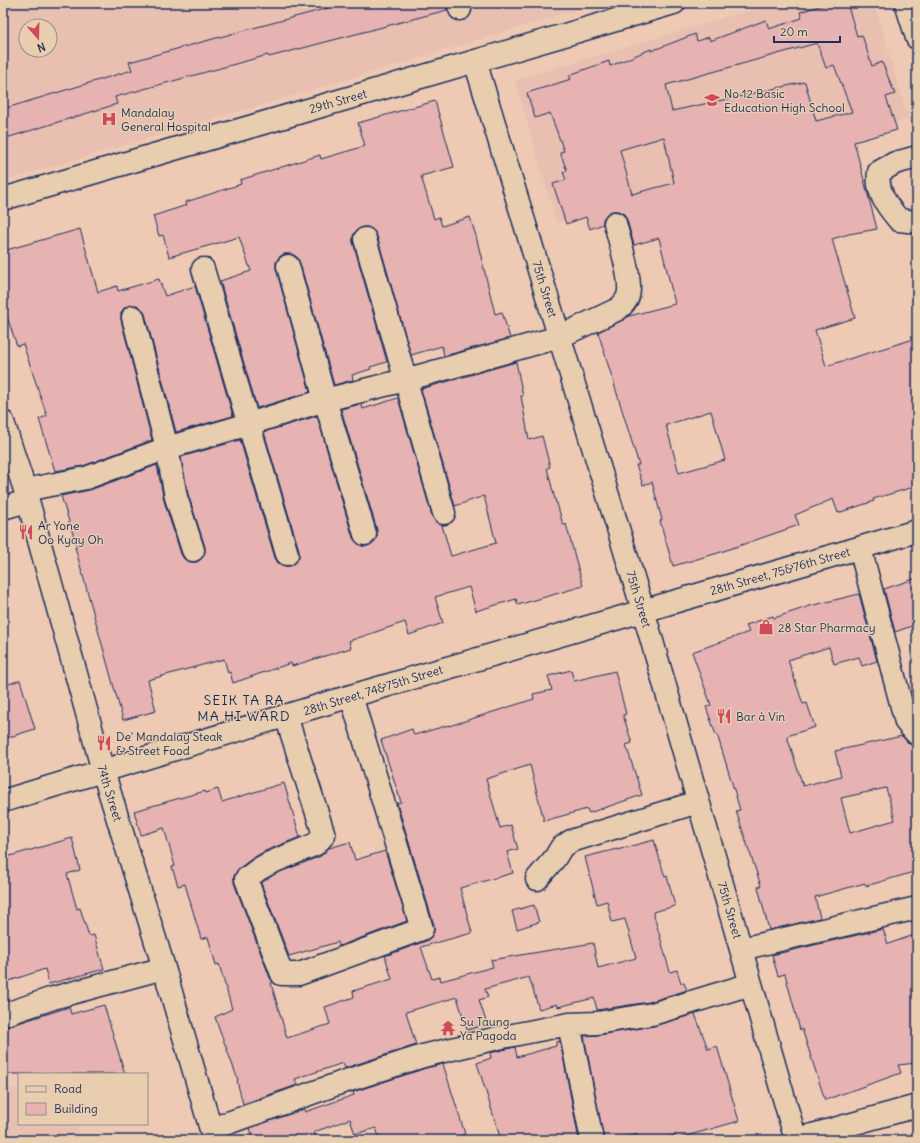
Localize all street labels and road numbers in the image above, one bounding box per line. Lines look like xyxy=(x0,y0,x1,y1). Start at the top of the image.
street label: 29th Street xyxy=(307,86,369,116)
street label: 75th Street xyxy=(529,259,561,319)
street label: 28th Street, 75&76th Street xyxy=(708,544,852,598)
street label: 75th Street xyxy=(623,569,655,629)
street label: 28th Street, 74&75th Street xyxy=(301,662,445,718)
street label: 74th Street xyxy=(94,763,126,823)
street label: 75th Street xyxy=(715,880,745,940)

